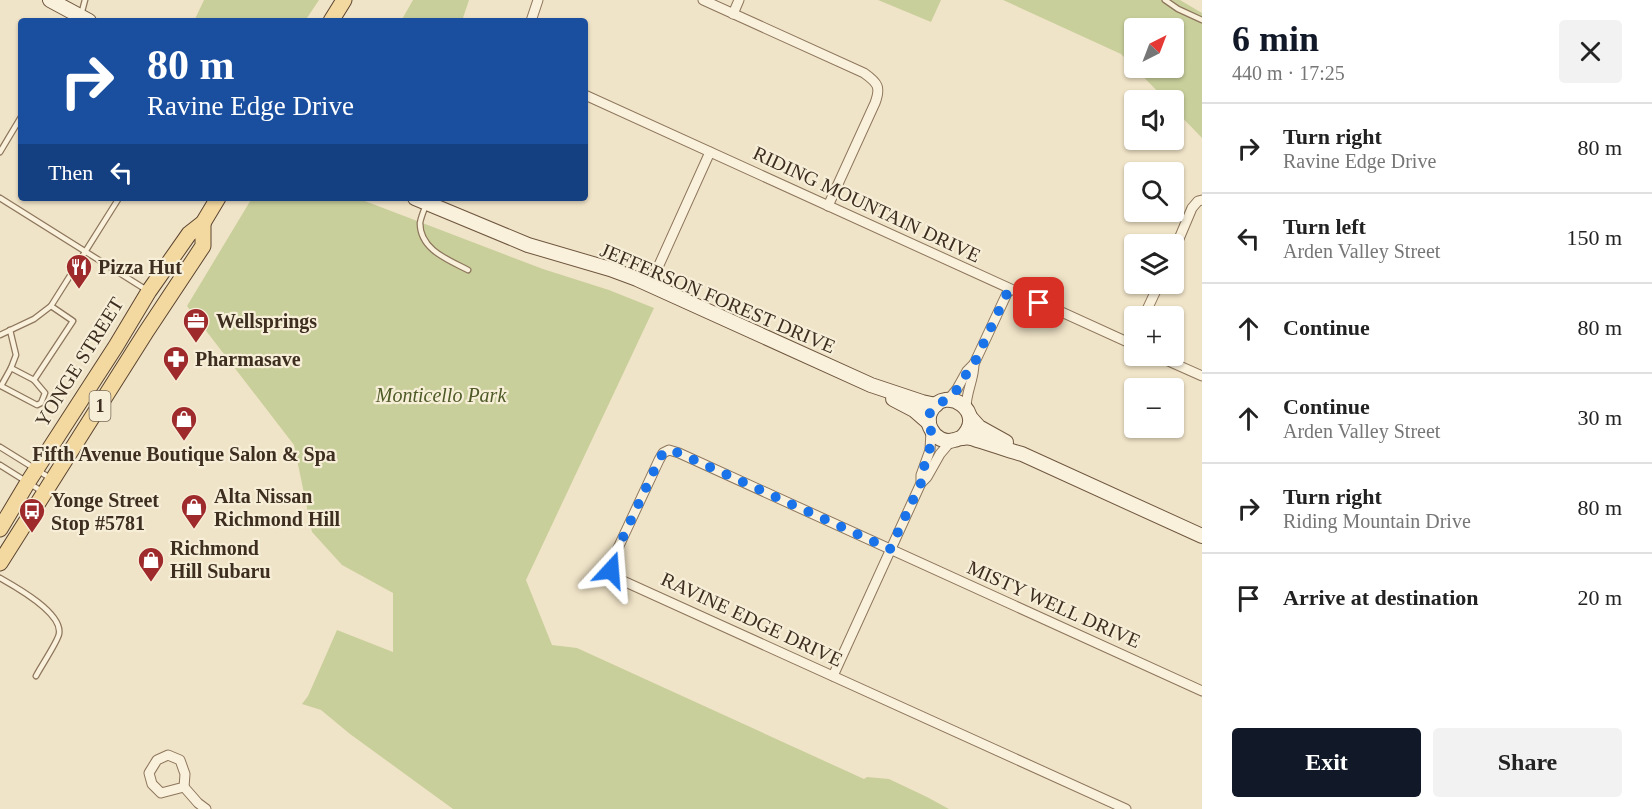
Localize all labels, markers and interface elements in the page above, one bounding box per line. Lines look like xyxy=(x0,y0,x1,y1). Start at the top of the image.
north arrow xyxy=(1124,18,1184,78)
map controls xyxy=(1124,18,1184,438)
text: 6 min xyxy=(1232,19,1319,59)
button: close xyxy=(1559,20,1622,83)
icon: right xyxy=(48,42,126,120)
text: 80 m xyxy=(147,42,235,88)
text: 440 m · 17:25 xyxy=(1232,62,1345,84)
button: sound xyxy=(1124,90,1184,150)
text: Ravine Edge Drive xyxy=(147,91,354,121)
text: Turn right xyxy=(1283,124,1382,149)
icon: right xyxy=(1232,132,1265,165)
text: 80 m xyxy=(1577,135,1622,160)
street label: RIDING MOUNTAIN DRIVE xyxy=(750,142,984,266)
text: Ravine Edge Drive xyxy=(1283,150,1436,172)
icon: left xyxy=(105,156,138,189)
text: Then xyxy=(48,160,93,185)
button: search xyxy=(1124,162,1184,222)
text: Turn left xyxy=(1283,214,1366,239)
icon: left xyxy=(1232,222,1265,255)
text: 150 m xyxy=(1566,225,1622,250)
button: layers xyxy=(1124,234,1184,294)
street label: JEFFERSON FOREST DRIVE xyxy=(597,238,839,358)
text: Arden Valley Street xyxy=(1283,240,1440,262)
restaurant icon: Pizza Hut xyxy=(64,252,94,290)
place label: Pizza Hut xyxy=(98,256,182,278)
pin xyxy=(1013,277,1064,328)
icon: arrive xyxy=(1022,286,1055,319)
street label: YONGE STREET xyxy=(30,293,128,431)
office icon: Wellsprings xyxy=(181,306,211,344)
button: + xyxy=(1124,306,1184,366)
place label: Wellsprings xyxy=(216,310,317,333)
icon: ahead xyxy=(1232,312,1265,345)
text: Continue xyxy=(1283,315,1370,340)
text: 80 m xyxy=(1577,315,1622,340)
pharmacy icon: Pharmasave xyxy=(161,344,191,382)
place label: Pharmasave xyxy=(195,348,301,370)
button: − xyxy=(1124,378,1184,438)
park label: Monticello Park xyxy=(375,384,507,406)
road number: 1 xyxy=(90,391,110,421)
text: Continue xyxy=(1283,394,1370,419)
icon: ahead xyxy=(1232,402,1265,435)
shop icon: Fifth Avenue Boutique Salon & Spa xyxy=(169,404,199,442)
text: 30 m xyxy=(1577,405,1622,430)
text: Arden Valley Street xyxy=(1283,420,1440,442)
place label: Fifth Avenue Boutique Salon & Spa xyxy=(32,443,336,466)
text: Turn right xyxy=(1283,484,1382,509)
place label: Alta Nissan Richmond Hill xyxy=(214,485,341,530)
place label: Yonge Street Stop #5781 xyxy=(51,489,159,535)
shop icon: Alta Nissan Richmond Hill xyxy=(179,492,209,530)
icon: right xyxy=(1232,492,1265,525)
text: 80 m xyxy=(1577,495,1622,520)
bus stop icon: Yonge Street Stop #5781 xyxy=(17,496,47,534)
text: Riding Mountain Drive xyxy=(1283,510,1471,532)
place label: Richmond Hill Subaru xyxy=(170,537,271,582)
position arrow xyxy=(579,538,643,602)
shop icon: Richmond Hill Subaru xyxy=(136,545,166,583)
street label: MISTY WELL DRIVE xyxy=(964,556,1144,652)
street label: RAVINE EDGE DRIVE xyxy=(658,567,846,671)
icon: arrive xyxy=(1232,582,1265,615)
text: Arrive at destination xyxy=(1283,585,1479,610)
text: 20 m xyxy=(1577,585,1622,610)
button: Exit xyxy=(1232,728,1421,797)
button: Share xyxy=(1433,728,1622,797)

